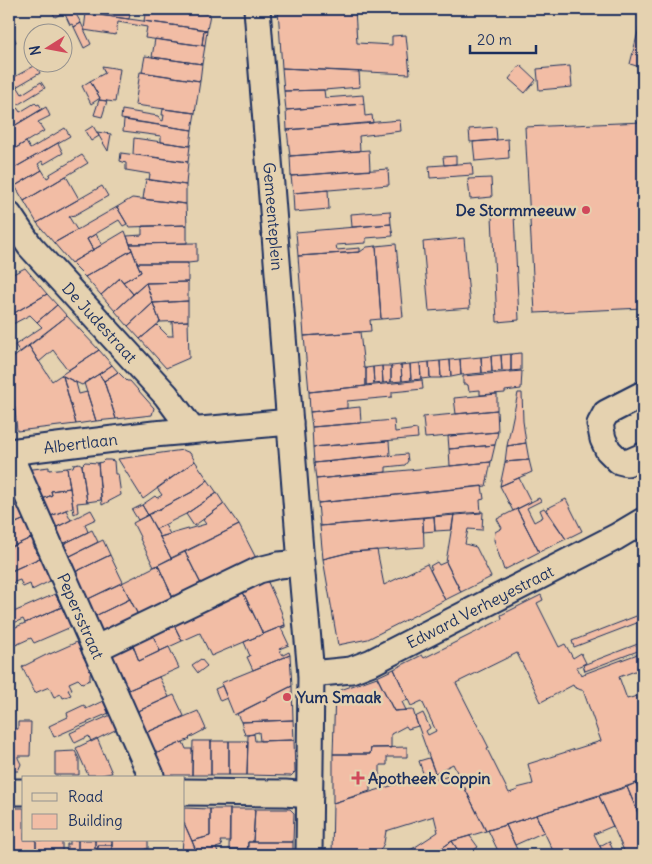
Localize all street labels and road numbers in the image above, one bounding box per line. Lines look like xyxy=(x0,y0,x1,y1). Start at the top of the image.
street label: Gemeenteplein xyxy=(259,161,288,271)
street label: De Judestraat xyxy=(58,278,142,367)
street label: Albertlaan xyxy=(42,429,119,458)
street label: Edward Verheyestraat xyxy=(403,560,557,653)
street label: Pepersstraat xyxy=(53,570,109,663)

